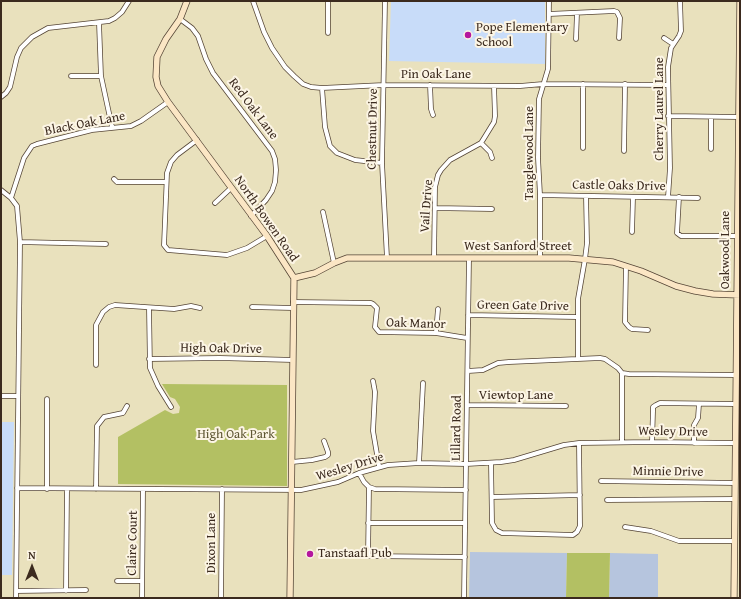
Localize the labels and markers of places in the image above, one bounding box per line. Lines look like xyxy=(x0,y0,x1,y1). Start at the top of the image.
place label: Pope Elementary School xyxy=(476,20,569,51)
marker: Pope Elementary School xyxy=(463,30,473,40)
place label: Tanstaafl Pub xyxy=(318,546,392,562)
marker: Tanstaafl Pub xyxy=(305,549,315,559)

